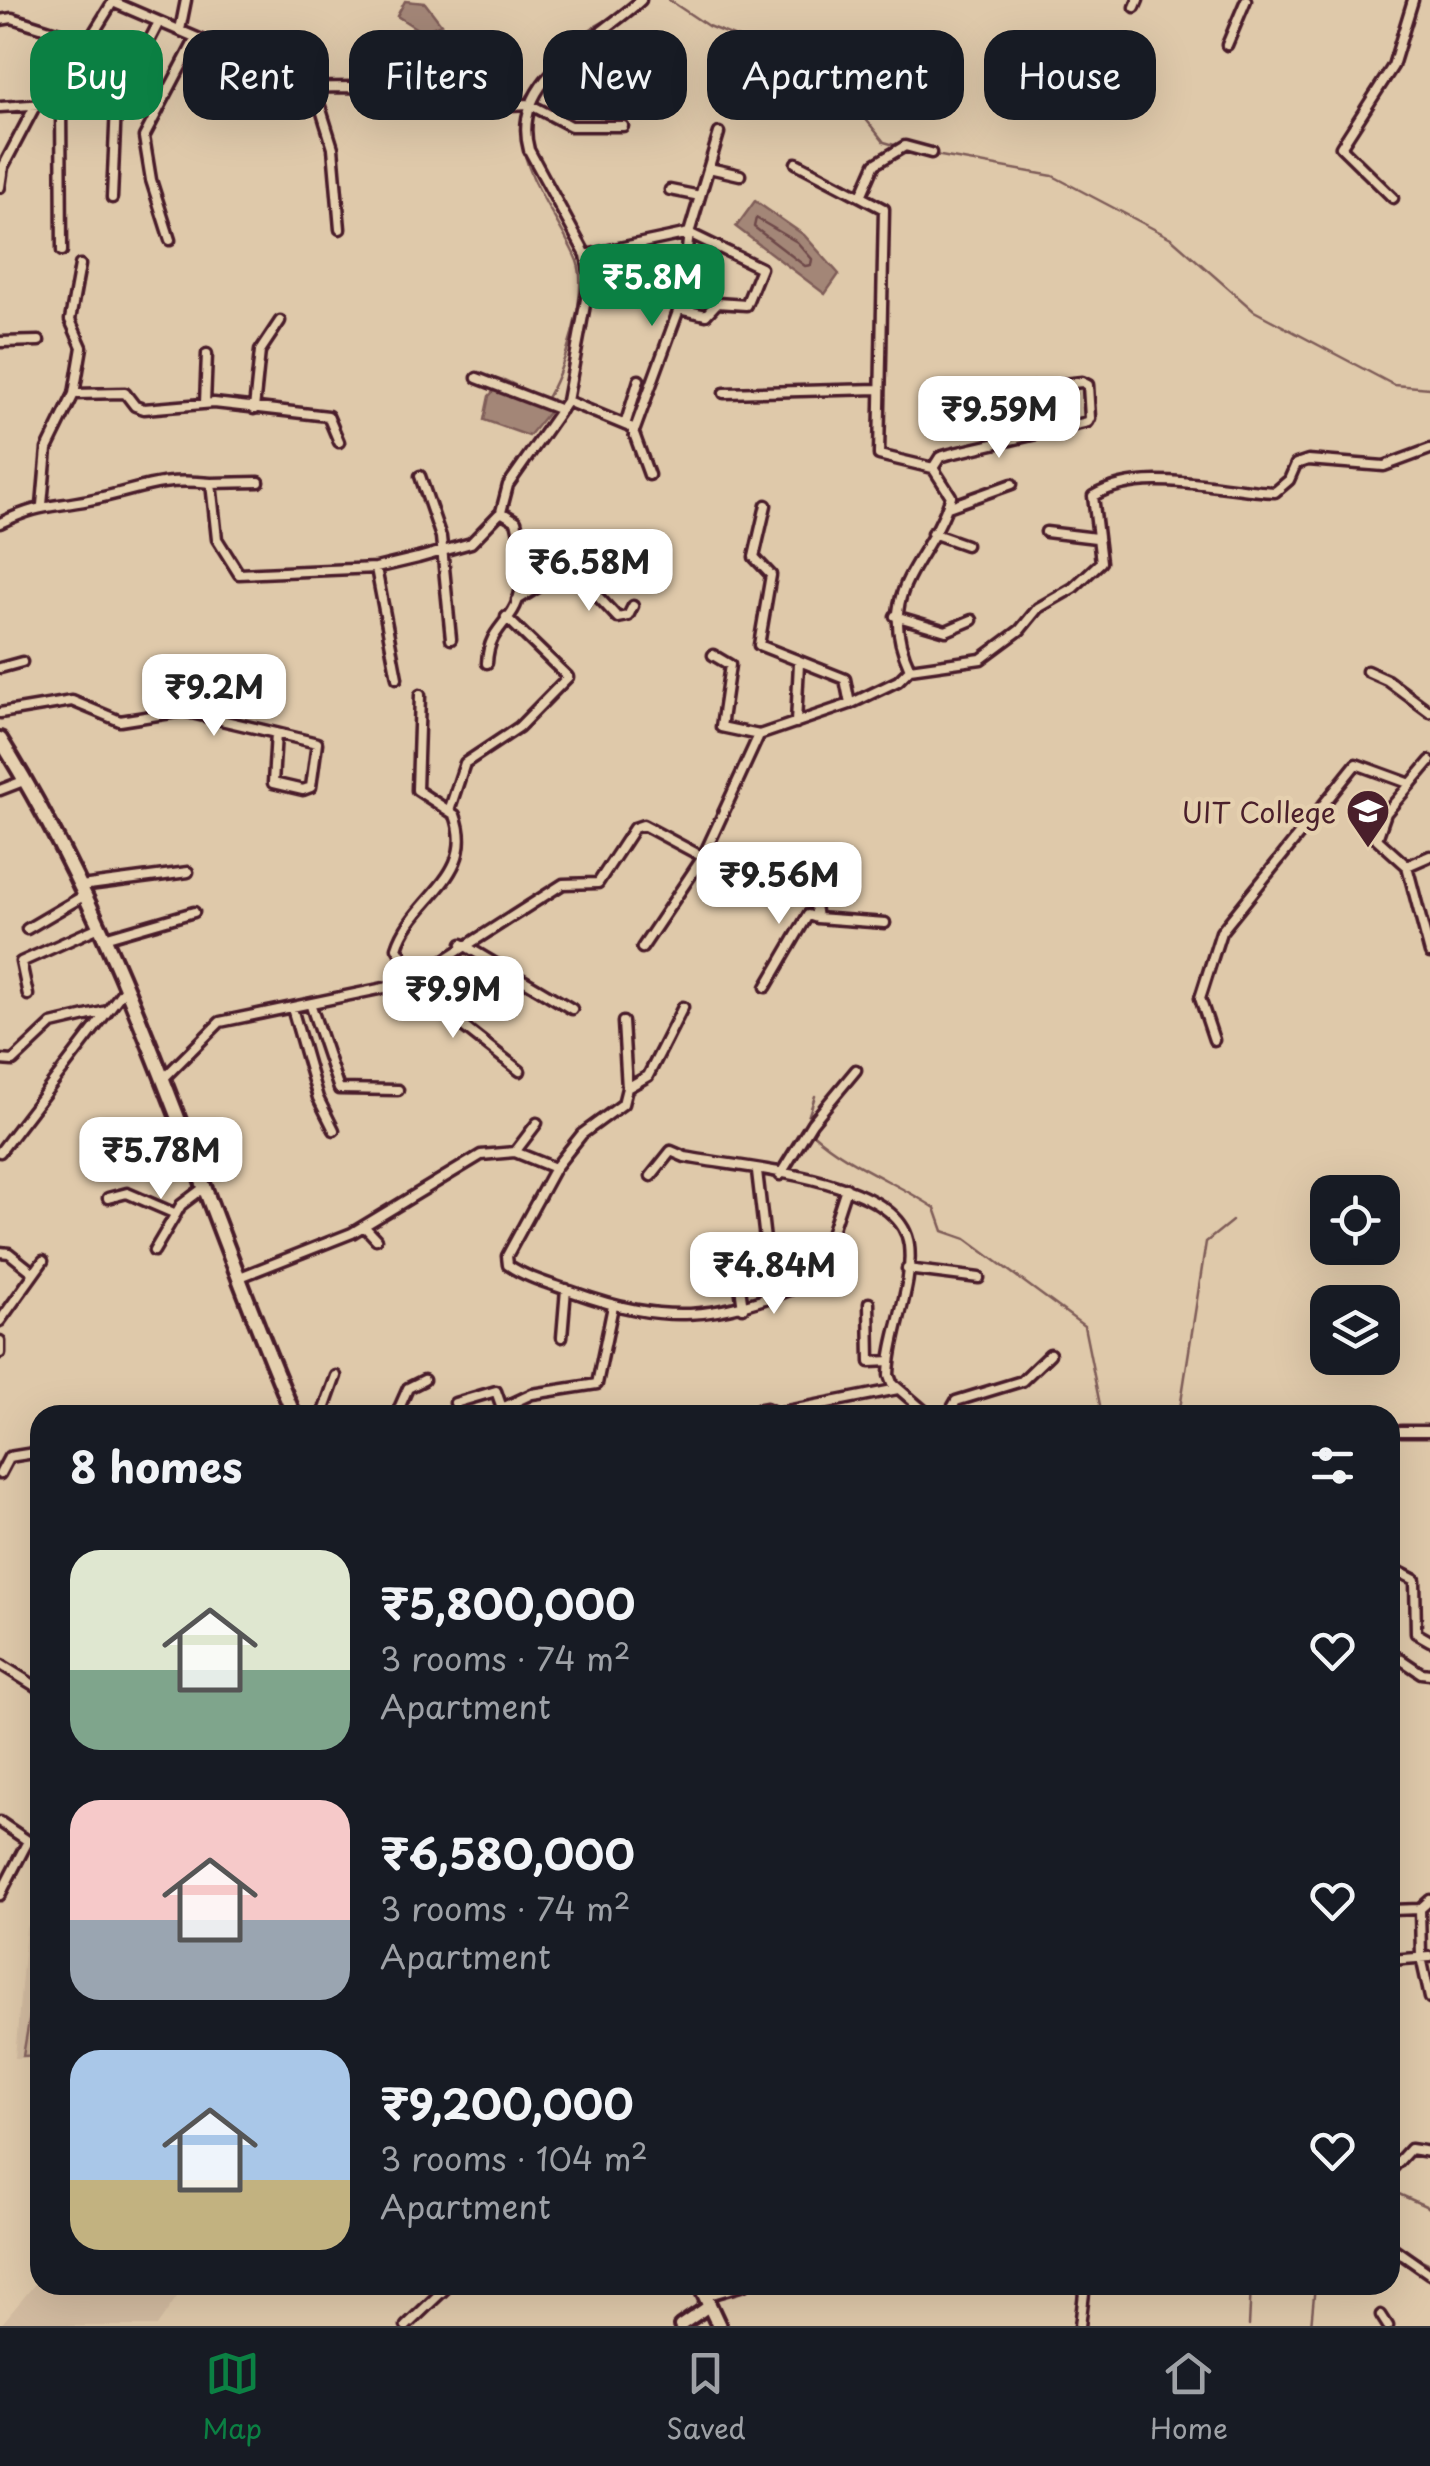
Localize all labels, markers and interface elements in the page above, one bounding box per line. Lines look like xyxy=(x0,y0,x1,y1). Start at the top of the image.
chip: Buy xyxy=(30,30,163,120)
chip: Rent xyxy=(183,30,329,120)
chip: Filters xyxy=(349,30,523,120)
chip: New xyxy=(543,30,687,120)
chip: Apartment xyxy=(707,30,964,120)
chip: House xyxy=(984,30,1156,120)
pin: ₹5.8M xyxy=(582,244,722,329)
text: ₹5.8M xyxy=(602,252,702,300)
pin: ₹9.59M xyxy=(918,376,1080,461)
text: ₹9.59M xyxy=(940,384,1058,432)
pin: ₹6.58M xyxy=(508,529,670,614)
text: ₹6.58M xyxy=(528,537,650,585)
pin: ₹9.2M xyxy=(144,654,284,739)
text: ₹9.2M xyxy=(164,662,264,710)
school or university icon: UIT College xyxy=(1345,788,1391,849)
place label: UIT College xyxy=(1182,790,1336,833)
pin: ₹9.56M xyxy=(698,842,860,927)
text: ₹9.56M xyxy=(719,850,839,898)
pin: ₹9.9M xyxy=(383,956,523,1041)
text: ₹9.9M xyxy=(405,964,501,1012)
pin: ₹5.78M xyxy=(80,1117,242,1202)
text: ₹5.78M xyxy=(101,1125,221,1173)
map controls xyxy=(1310,1175,1400,1375)
button: locate xyxy=(1310,1175,1400,1265)
pin: ₹4.84M xyxy=(693,1232,855,1317)
text: ₹4.84M xyxy=(712,1240,836,1288)
button: layers xyxy=(1310,1285,1400,1375)
text: 8 homes xyxy=(70,1434,243,1497)
icon: filters xyxy=(1305,1438,1360,1493)
text: ₹5,800,000 xyxy=(380,1571,635,1634)
icon: home xyxy=(150,1590,270,1710)
icon: heart xyxy=(1305,1623,1360,1678)
text: 3 rooms · 74 m² xyxy=(380,1634,630,1682)
text: Apartment xyxy=(380,1682,551,1730)
text: ₹6,580,000 xyxy=(380,1821,635,1884)
icon: home xyxy=(150,1840,270,1960)
icon: heart xyxy=(1305,1873,1360,1928)
text: 3 rooms · 74 m² xyxy=(380,1884,630,1932)
text: Apartment xyxy=(380,1932,551,1980)
text: ₹9,200,000 xyxy=(380,2071,634,2134)
icon: home xyxy=(150,2090,270,2210)
icon: heart xyxy=(1305,2123,1360,2178)
text: 3 rooms · 104 m² xyxy=(380,2134,648,2182)
text: Apartment xyxy=(380,2182,551,2230)
tab: Map xyxy=(202,2346,262,2449)
tab: Saved xyxy=(666,2346,746,2449)
tab: Home xyxy=(1150,2346,1228,2449)

